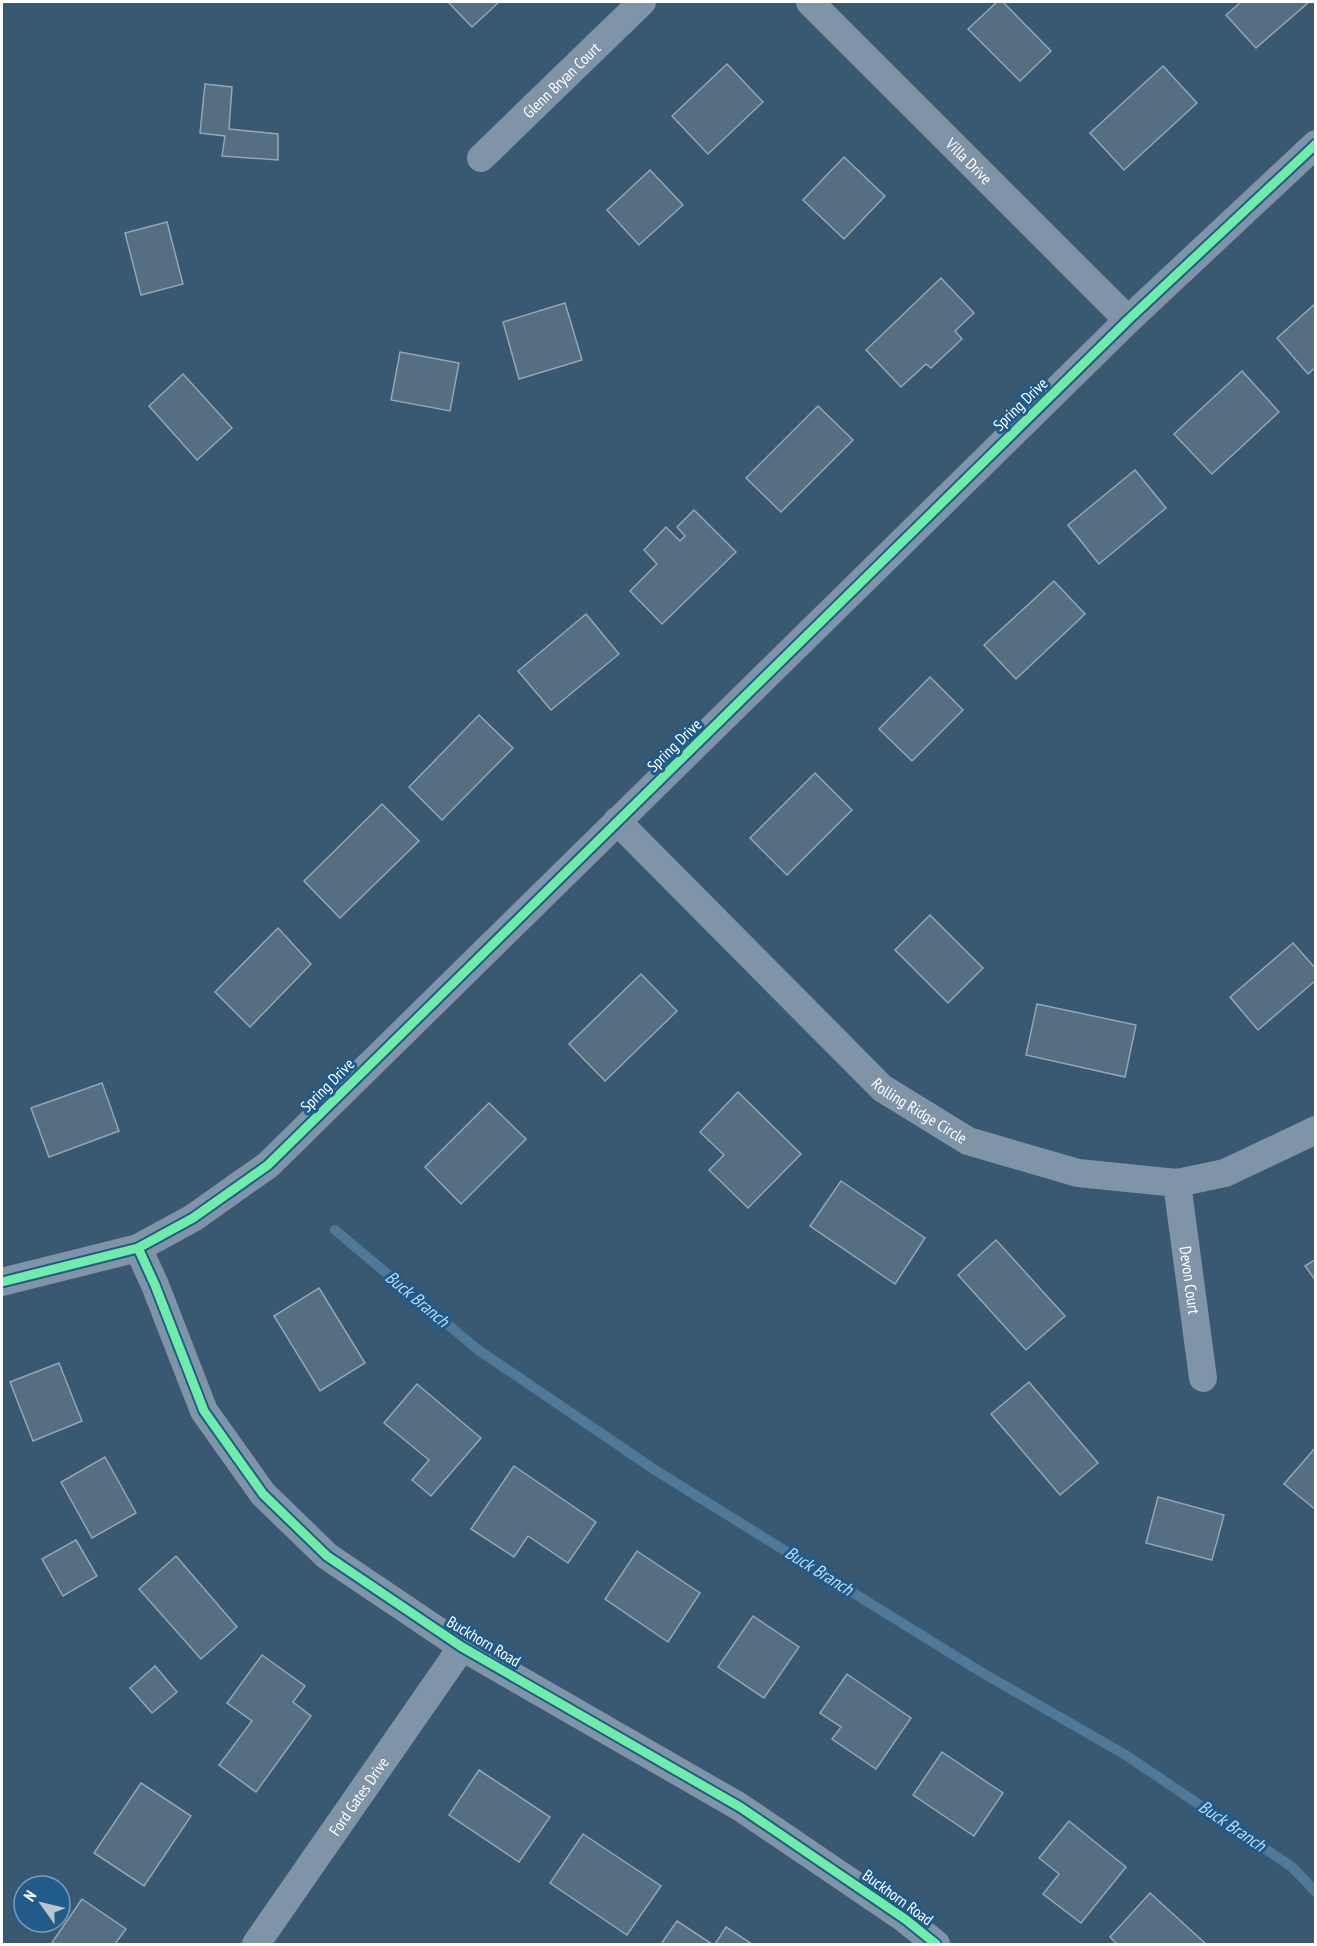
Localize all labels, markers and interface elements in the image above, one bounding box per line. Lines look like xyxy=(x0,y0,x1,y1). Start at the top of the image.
street label: Glenn Bryan Court xyxy=(518,38,605,122)
street label: Villa Drive xyxy=(941,133,996,188)
street label: Spring Drive xyxy=(989,373,1051,435)
street label: Spring Drive xyxy=(643,714,705,776)
street label: Spring Drive xyxy=(296,1054,358,1116)
street label: Rolling Ridge Circle xyxy=(868,1074,971,1148)
street label: Devon Court xyxy=(1176,1245,1204,1316)
water label: Buck Branch xyxy=(381,1265,455,1333)
water label: Buck Branch xyxy=(781,1541,858,1601)
street label: Buckhorn Road xyxy=(444,1611,525,1671)
street label: Ford Gates Drive xyxy=(324,1753,393,1839)
water label: Buck Branch xyxy=(1194,1795,1271,1857)
street label: Buckhorn Road xyxy=(859,1865,937,1929)
north arrow xyxy=(12,1874,72,1934)
text: N xyxy=(19,1886,40,1905)

